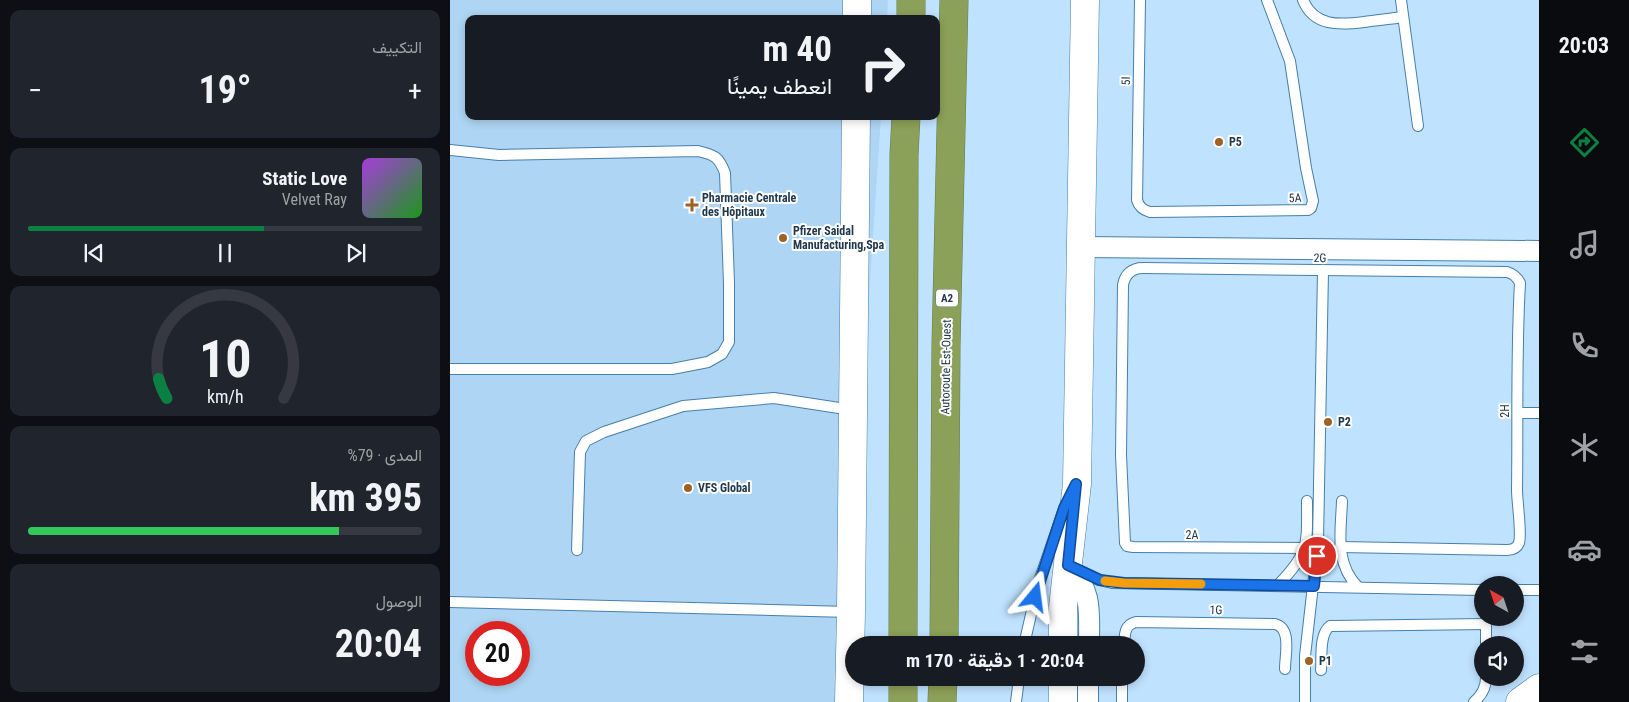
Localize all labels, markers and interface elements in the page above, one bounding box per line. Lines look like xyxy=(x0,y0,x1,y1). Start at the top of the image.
text: 40 m xyxy=(763,29,832,70)
text: 20:03 xyxy=(1559,33,1609,58)
icon: right xyxy=(850,35,915,100)
text: التكييف xyxy=(372,38,422,57)
text: 19° xyxy=(198,68,252,112)
text: − xyxy=(28,74,42,107)
text: + xyxy=(408,74,422,107)
text: انعطف يمينًا xyxy=(727,74,832,99)
street label: 5I xyxy=(1119,76,1133,86)
icon: directions xyxy=(1567,125,1602,160)
place label: P5 xyxy=(1229,135,1242,149)
marker: P5 xyxy=(1213,136,1225,148)
text: Static Love xyxy=(262,167,347,190)
text: Velvet Ray xyxy=(282,190,347,209)
place label: Pharmacie Centrale des Hôpitaux xyxy=(702,191,797,219)
street label: 5A xyxy=(1288,191,1302,205)
marker: Pharmacie Centrale des Hôpitaux xyxy=(686,199,698,211)
place label: Pfizer Saidal Manufacturing,Spa xyxy=(793,224,885,252)
icon: music xyxy=(1567,227,1602,262)
marker: Pfizer Saidal Manufacturing,Spa xyxy=(777,232,789,244)
icon: previous xyxy=(80,239,108,267)
icon: pause xyxy=(211,239,239,267)
icon: next xyxy=(342,239,370,267)
street label: 2G xyxy=(1313,251,1327,265)
road number: A2 xyxy=(936,290,958,306)
street label: Autoroute Est-Ouest xyxy=(938,319,954,415)
icon: phone xyxy=(1567,328,1602,363)
text: 10 xyxy=(199,329,251,390)
text: km/h xyxy=(207,386,243,407)
street label: 2H xyxy=(1498,404,1512,418)
place label: P2 xyxy=(1338,415,1351,429)
marker: P2 xyxy=(1322,416,1334,428)
icon: climate xyxy=(1567,430,1602,465)
text: المدى · 79% xyxy=(348,446,422,465)
text: 395 km xyxy=(309,476,422,520)
place label: VFS Global xyxy=(698,481,751,495)
marker: VFS Global xyxy=(682,482,694,494)
street label: 2A xyxy=(1186,528,1199,542)
icon: car xyxy=(1567,532,1602,567)
pin xyxy=(1296,535,1338,577)
icon: arrive xyxy=(1303,542,1331,570)
position arrow xyxy=(1008,570,1060,622)
north arrow xyxy=(1474,576,1524,626)
map controls xyxy=(1474,576,1524,686)
text: الوصول xyxy=(376,592,422,611)
street label: 1G xyxy=(1209,603,1223,617)
speed limit sign: 20 xyxy=(465,621,530,686)
text: 20:04 xyxy=(335,622,422,666)
icon: filters xyxy=(1567,634,1602,669)
button: sound xyxy=(1474,636,1524,686)
text: 20:04 · 1 دقيقة · 170 m xyxy=(906,649,1084,672)
place label: P1 xyxy=(1319,654,1332,668)
marker: P1 xyxy=(1303,655,1315,667)

